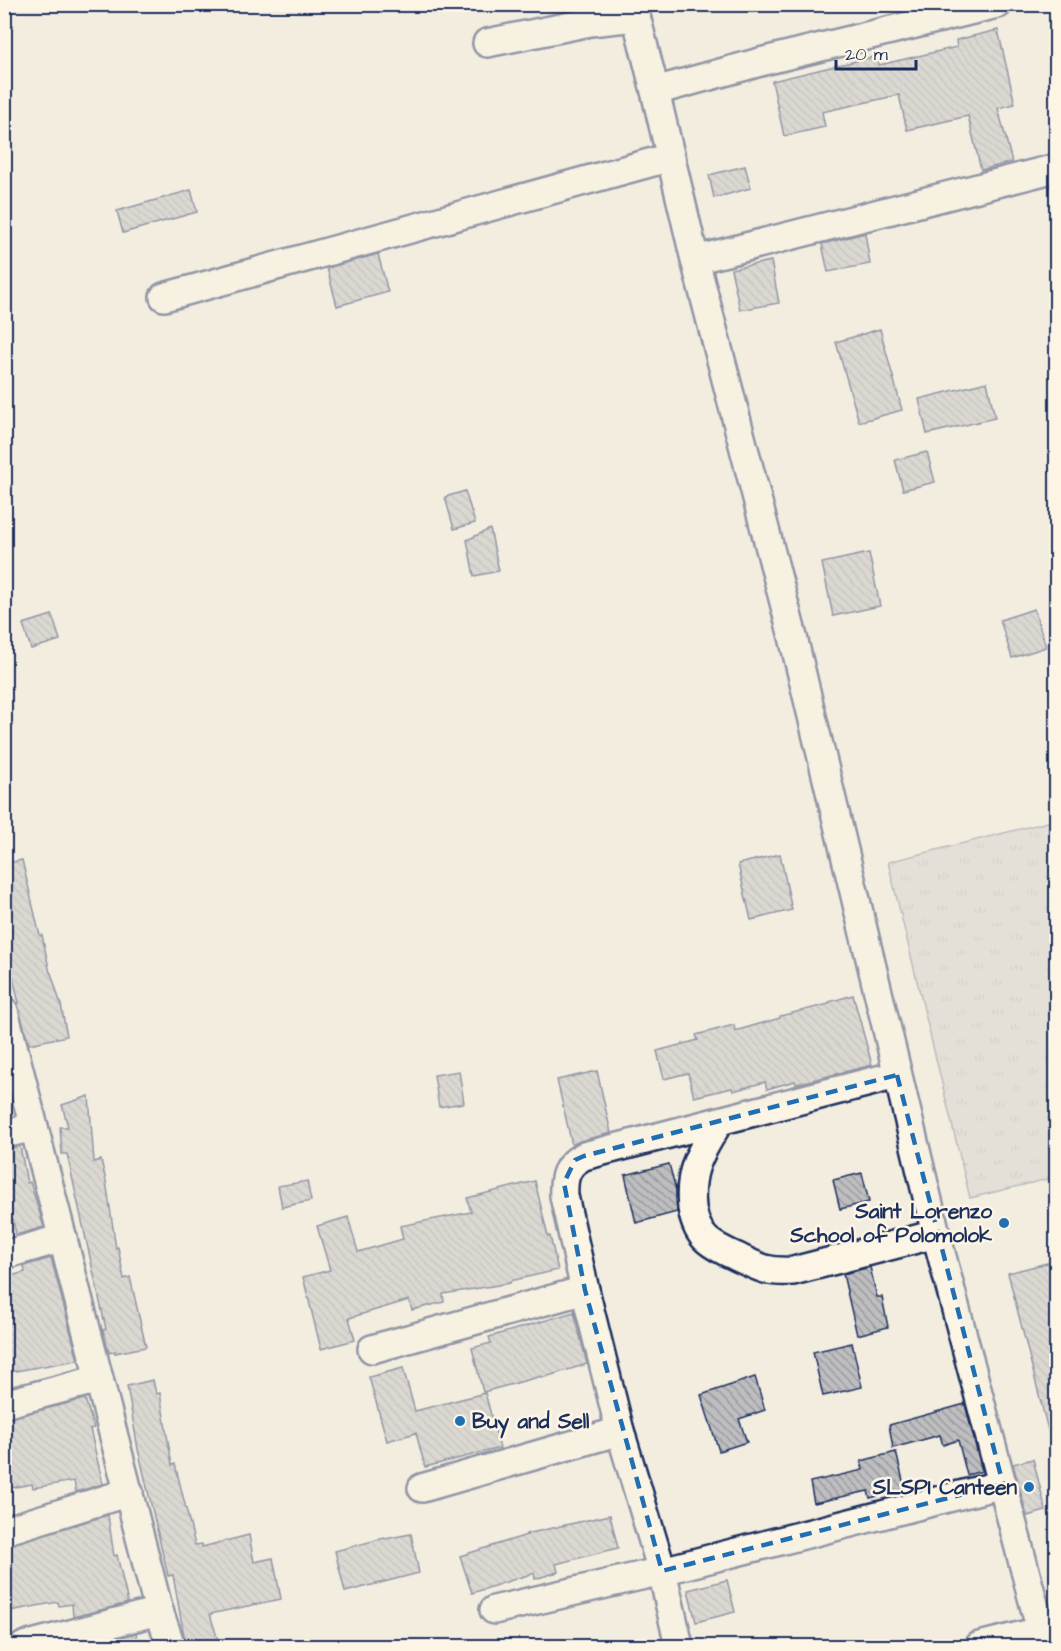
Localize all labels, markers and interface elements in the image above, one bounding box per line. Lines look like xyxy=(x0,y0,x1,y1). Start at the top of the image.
scale bar xyxy=(836,33,916,71)
text: 20 m xyxy=(845,42,888,67)
place label: Saint Lorenzo School of Polomolok xyxy=(789,1197,992,1250)
marker: Saint Lorenzo School of Polomolok xyxy=(997,1216,1011,1230)
place label: Buy and Sell xyxy=(472,1407,590,1439)
marker: Buy and Sell xyxy=(453,1414,467,1428)
place label: SLSPI Canteen xyxy=(872,1473,1017,1502)
marker: SLSPI Canteen xyxy=(1022,1480,1036,1494)

